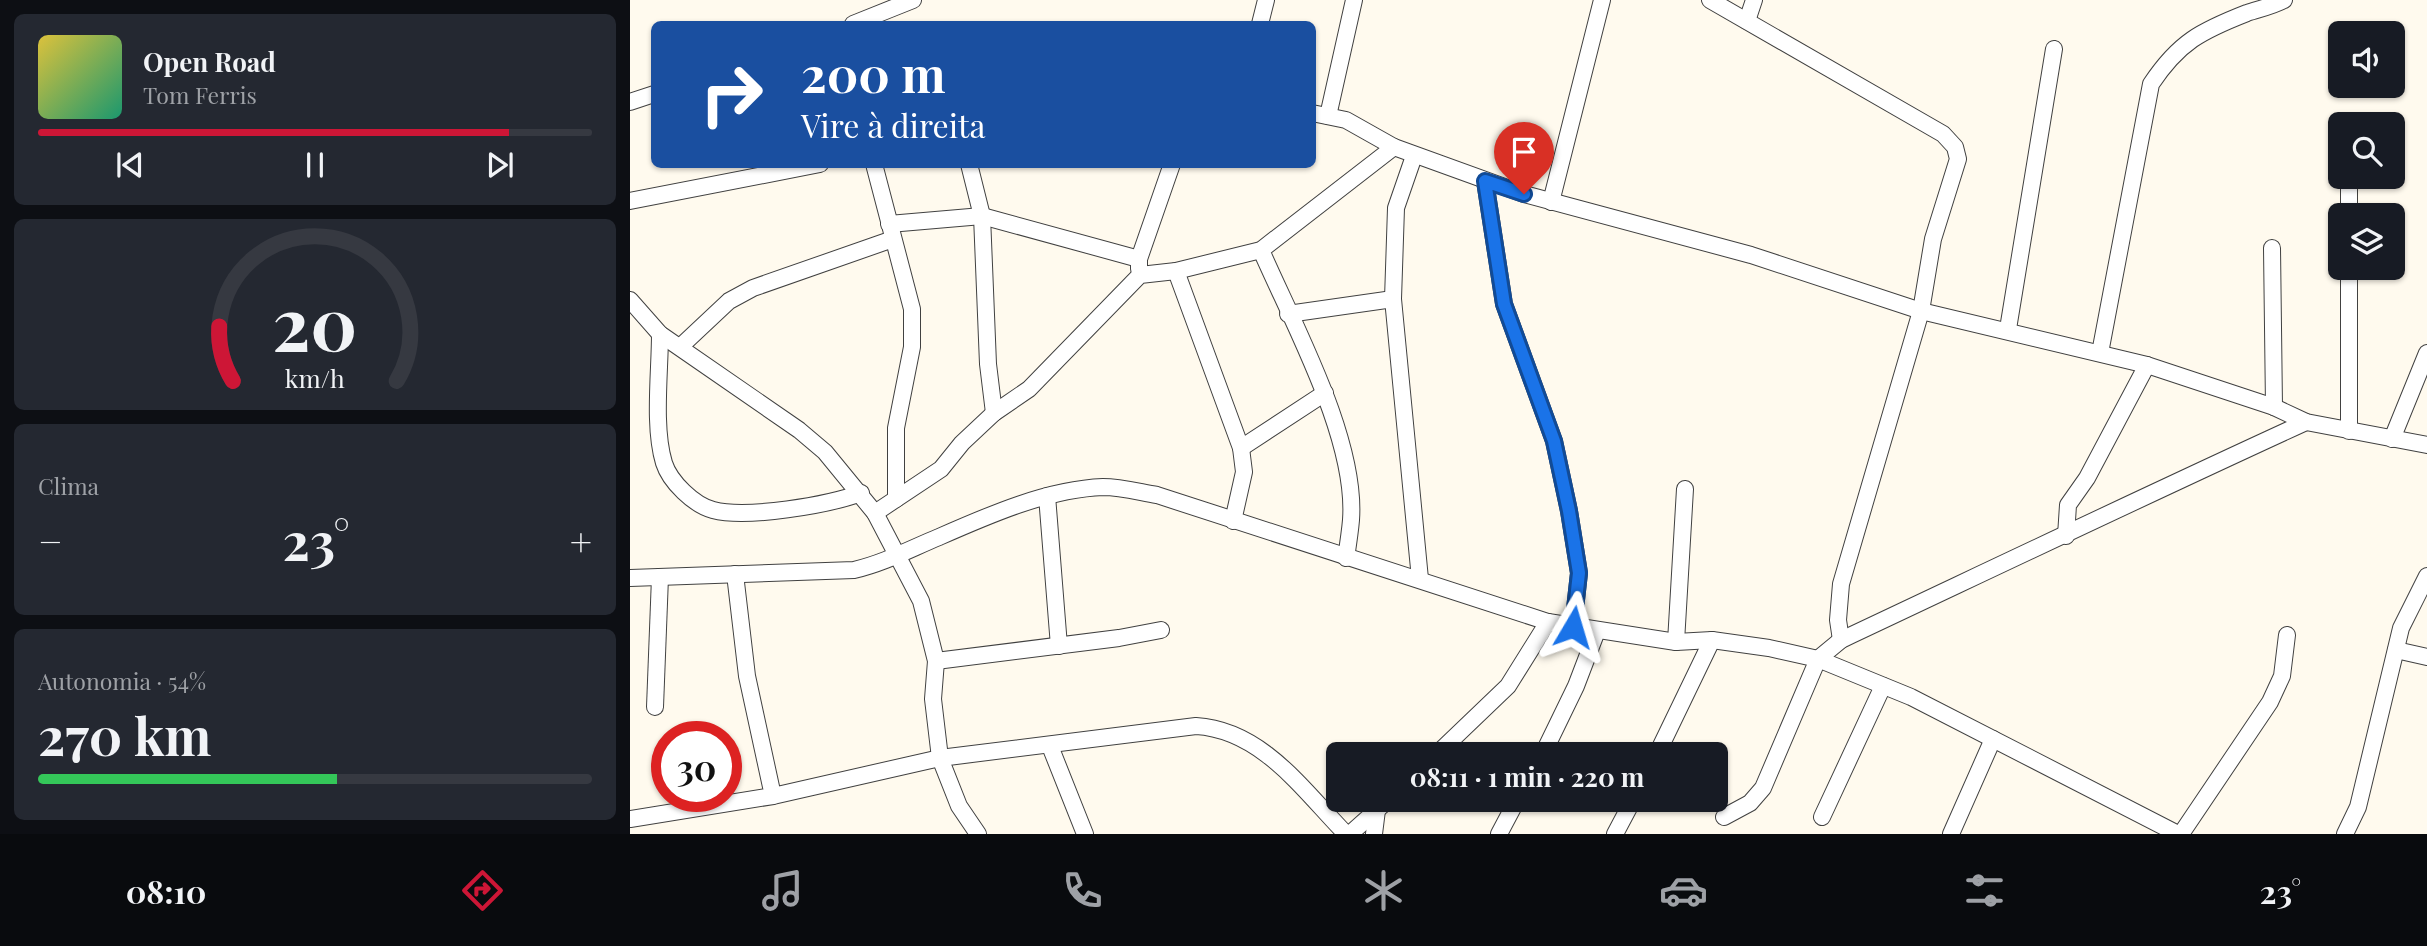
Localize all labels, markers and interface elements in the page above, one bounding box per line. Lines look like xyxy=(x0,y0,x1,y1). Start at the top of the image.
map controls xyxy=(2328,21,2405,280)
button: sound xyxy=(2328,21,2405,98)
text: 200 m xyxy=(801,40,946,105)
text: Open Road xyxy=(143,44,276,79)
icon: right xyxy=(686,49,777,140)
text: Tom Ferris xyxy=(143,79,257,110)
text: Vire à direita xyxy=(801,103,985,146)
button: search xyxy=(2328,112,2405,189)
pin xyxy=(1494,122,1554,194)
icon: arrive xyxy=(1505,133,1543,171)
icon: previous xyxy=(111,146,149,184)
icon: pause xyxy=(296,146,334,184)
icon: next xyxy=(481,146,519,184)
button: layers xyxy=(2328,203,2405,280)
text: 20 xyxy=(272,272,358,369)
text: km/h xyxy=(285,360,345,393)
text: Clima xyxy=(38,470,99,501)
text: 23° xyxy=(283,505,350,574)
text: − xyxy=(38,515,63,566)
text: + xyxy=(570,515,592,566)
position arrow xyxy=(1536,590,1610,664)
text: Autonomia · 54% xyxy=(38,665,206,696)
text: 270 km xyxy=(38,700,211,769)
speed limit sign: 30 xyxy=(651,721,742,812)
text: 08:11 · 1 min · 220 m xyxy=(1410,759,1644,794)
icon: directions xyxy=(458,866,507,915)
icon: music xyxy=(758,866,807,915)
icon: phone xyxy=(1058,866,1107,915)
icon: climate xyxy=(1359,866,1408,915)
icon: car xyxy=(1659,866,1708,915)
icon: filters xyxy=(1960,866,2009,915)
text: 08:10 xyxy=(126,869,206,912)
text: 23° xyxy=(2260,869,2301,912)

